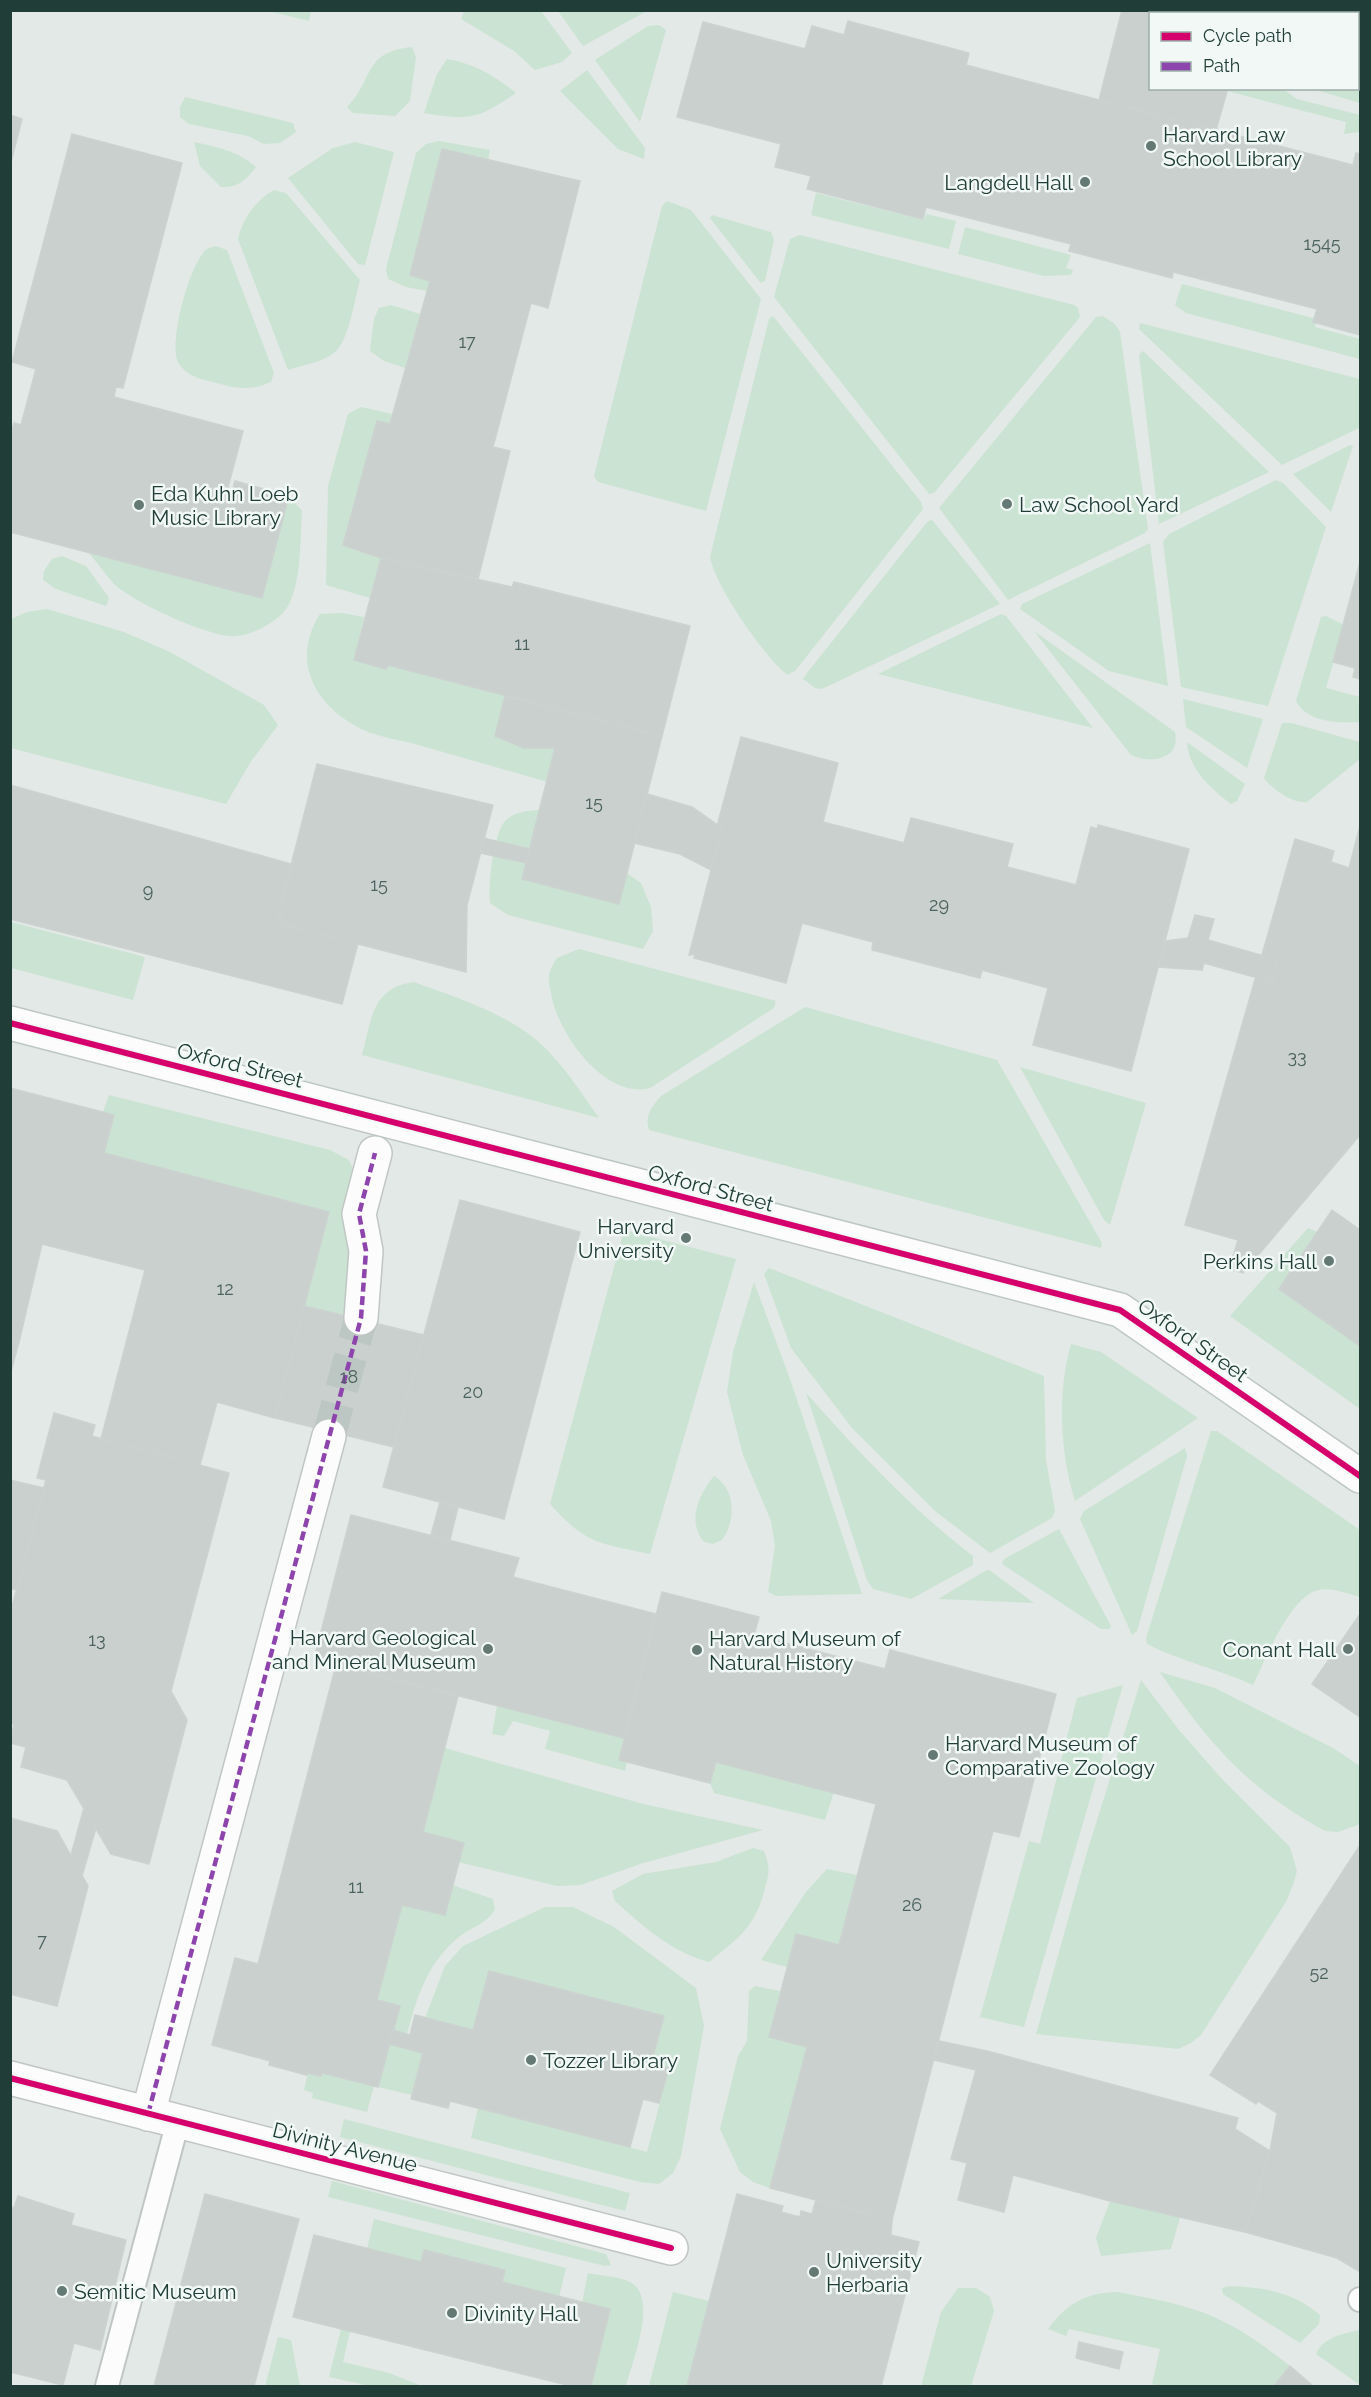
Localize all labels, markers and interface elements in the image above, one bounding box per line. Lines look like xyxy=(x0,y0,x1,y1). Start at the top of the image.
legend xyxy=(1149,12,1359,90)
text: Cycle path xyxy=(1203,25,1292,46)
text: Path xyxy=(1203,55,1240,76)
place label: Harvard Law School Library xyxy=(1163,122,1302,171)
marker: Harvard Law School Library xyxy=(1144,139,1158,153)
place label: Langdell Hall xyxy=(944,170,1073,195)
marker: Langdell Hall xyxy=(1078,175,1092,189)
house number: 1545 xyxy=(1303,233,1341,254)
house number: 17 xyxy=(458,331,476,352)
place label: Eda Kuhn Loeb Music Library xyxy=(151,481,299,530)
place label: Law School Yard xyxy=(1019,492,1179,517)
marker: Law School Yard xyxy=(1000,497,1014,511)
marker: Eda Kuhn Loeb Music Library xyxy=(132,498,146,512)
house number: 11 xyxy=(514,633,530,654)
house number: 15 xyxy=(585,792,603,813)
house number: 15 xyxy=(370,874,388,895)
house number: 9 xyxy=(143,880,153,901)
house number: 29 xyxy=(929,894,949,915)
street label: Oxford Street xyxy=(174,1037,306,1093)
house number: 33 xyxy=(1287,1046,1307,1067)
street label: Oxford Street xyxy=(645,1159,777,1217)
place label: Harvard University xyxy=(578,1214,674,1263)
marker: Harvard University xyxy=(679,1231,693,1245)
place label: Perkins Hall xyxy=(1203,1249,1317,1274)
marker: Perkins Hall xyxy=(1322,1254,1336,1268)
house number: 12 xyxy=(216,1278,234,1299)
street label: Oxford Street xyxy=(1133,1293,1253,1387)
house number: 18 xyxy=(340,1366,358,1387)
house number: 20 xyxy=(463,1381,483,1402)
place label: Harvard Geological and Mineral Museum xyxy=(272,1625,476,1674)
place label: Harvard Museum of Natural History xyxy=(709,1626,902,1675)
house number: 13 xyxy=(88,1629,106,1650)
place label: Conant Hall xyxy=(1223,1637,1336,1662)
marker: Harvard Geological and Mineral Museum xyxy=(481,1642,495,1656)
marker: Conant Hall xyxy=(1341,1642,1355,1656)
marker: Harvard Museum of Natural History xyxy=(690,1643,704,1657)
place label: Harvard Museum of Comparative Zoology xyxy=(945,1731,1155,1780)
marker: Harvard Museum of Comparative Zoology xyxy=(926,1748,940,1762)
house number: 11 xyxy=(348,1876,364,1897)
house number: 26 xyxy=(902,1894,922,1915)
house number: 7 xyxy=(37,1930,47,1951)
house number: 52 xyxy=(1309,1962,1329,1983)
place label: Tozzer Library xyxy=(543,2048,678,2073)
marker: Tozzer Library xyxy=(524,2053,538,2067)
street label: Divinity Avenue xyxy=(270,2117,420,2177)
place label: University Herbaria xyxy=(826,2248,922,2297)
marker: University Herbaria xyxy=(807,2265,821,2279)
place label: Semitic Museum xyxy=(74,2279,237,2304)
marker: Semitic Museum xyxy=(55,2284,69,2298)
place label: Divinity Hall xyxy=(464,2301,578,2326)
marker: Divinity Hall xyxy=(445,2306,459,2320)

